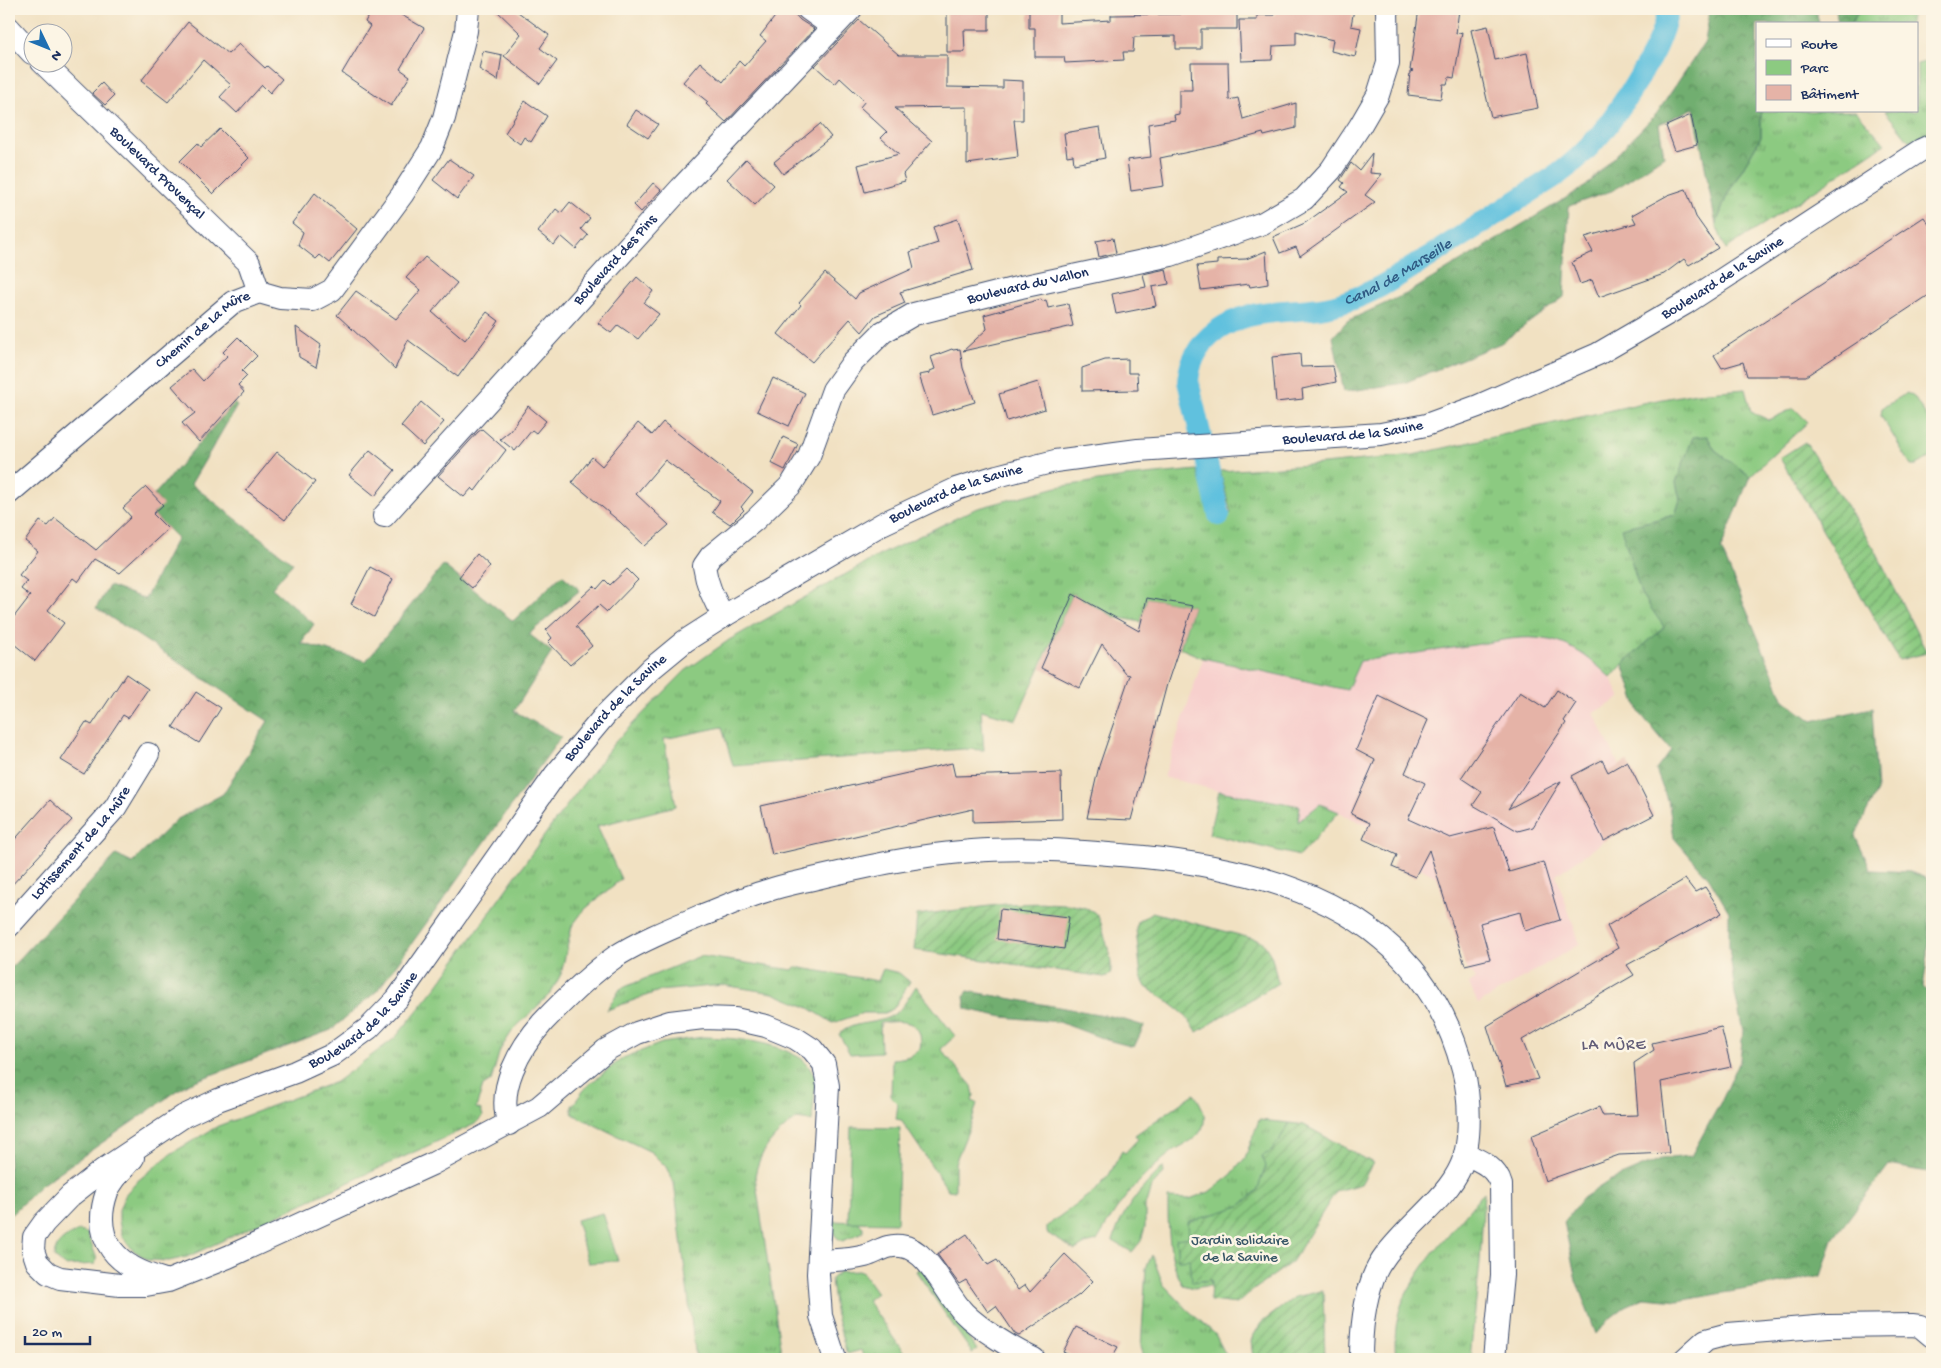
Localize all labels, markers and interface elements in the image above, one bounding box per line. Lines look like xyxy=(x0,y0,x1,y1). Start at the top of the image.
north arrow xyxy=(22,22,72,72)
legend xyxy=(1756,22,1918,112)
text: Route xyxy=(1801,36,1838,54)
text: N xyxy=(46,46,65,64)
text: Parc xyxy=(1800,60,1829,78)
text: Bâtiment xyxy=(1800,86,1860,104)
street label: Boulevard Provençal xyxy=(105,122,208,224)
street label: Boulevard des Pins xyxy=(569,211,662,310)
street label: Boulevard de la Savine xyxy=(1658,232,1788,325)
water label: Canal de Marseille xyxy=(1342,235,1456,311)
street label: Boulevard du Vallon xyxy=(965,264,1090,309)
street label: Chemin de La Mûre xyxy=(152,287,253,373)
street label: Boulevard de la Savine xyxy=(1281,417,1425,450)
street label: Boulevard de la Savine xyxy=(886,461,1025,529)
street label: Boulevard de la Savine xyxy=(560,650,671,766)
street label: Lotissement de La Mûre xyxy=(27,783,135,904)
street label: Boulevard de la Savine xyxy=(305,968,423,1074)
district label: LA MÛRE xyxy=(1582,1036,1646,1056)
park label: Jardin solidaire de la Savine xyxy=(1191,1232,1289,1267)
scale bar xyxy=(25,1313,90,1345)
text: 20 m xyxy=(32,1324,62,1342)

